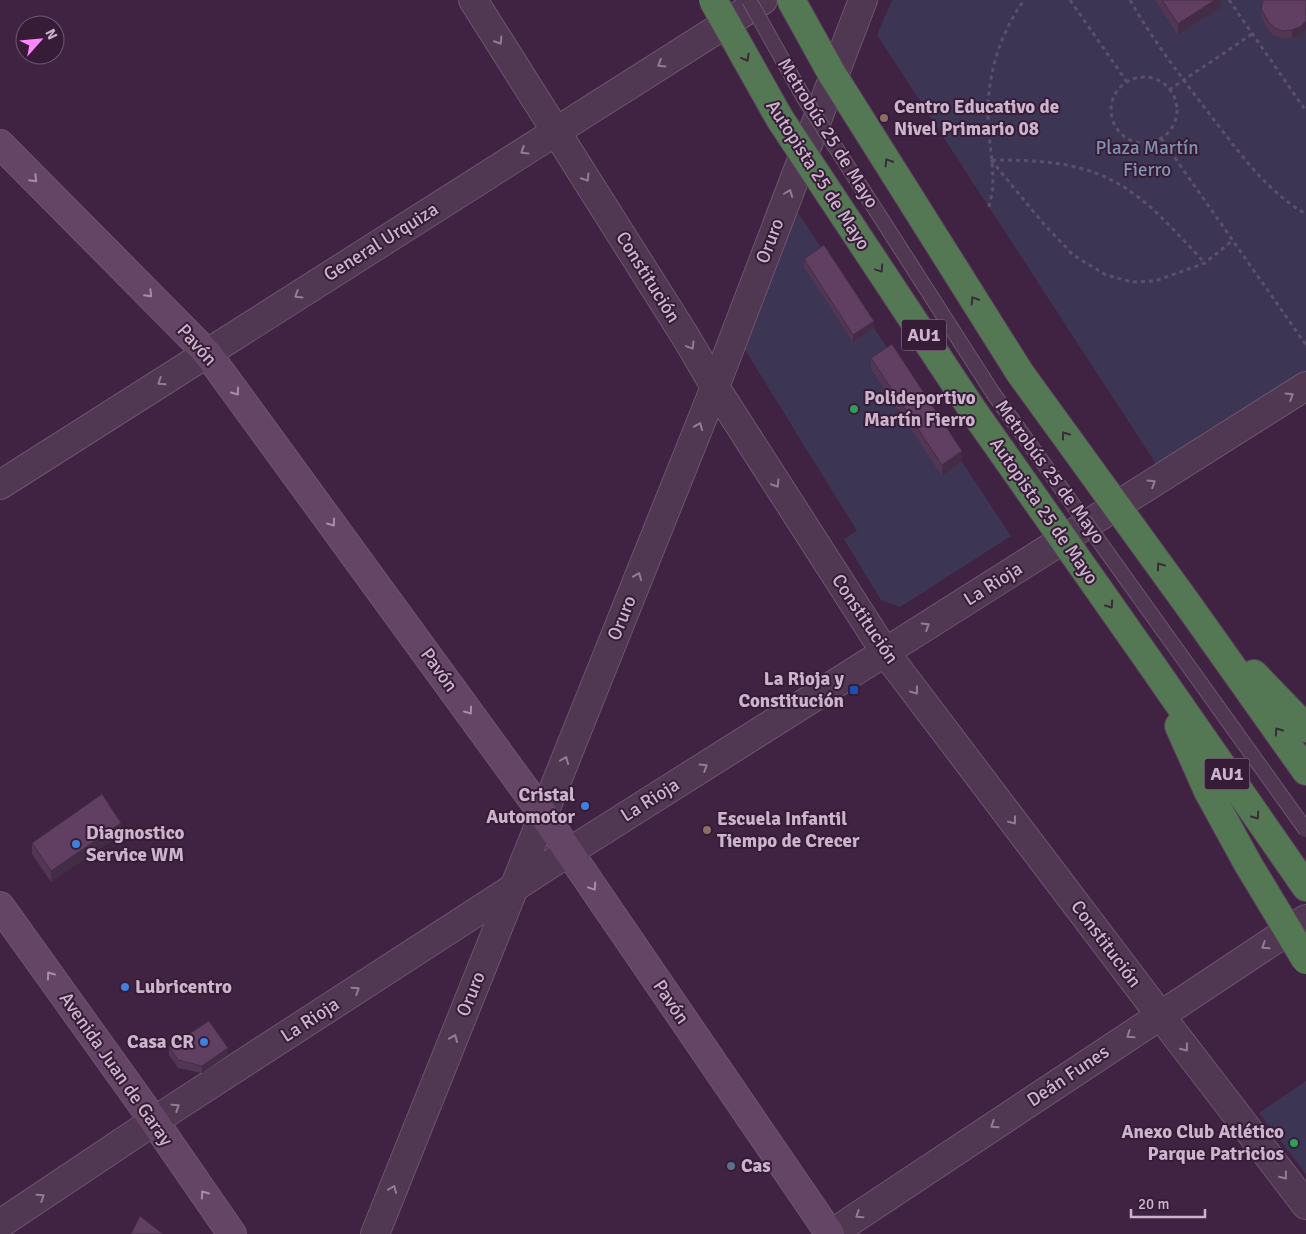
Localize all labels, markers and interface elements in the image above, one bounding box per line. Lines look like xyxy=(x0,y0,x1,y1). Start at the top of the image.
north arrow xyxy=(15,15,65,65)
text: N xyxy=(41,26,61,43)
one-way arrow xyxy=(492,36,502,45)
one-way arrow xyxy=(739,52,749,61)
street label: Metrobús 25 de Mayo xyxy=(772,53,884,213)
one-way arrow xyxy=(657,58,667,67)
place label: Centro Educativo de Nivel Primario 08 xyxy=(894,95,1059,141)
street label: Autopista 25 de Mayo xyxy=(761,96,875,255)
marker: Centro Educativo de Nivel Primario 08 xyxy=(878,112,890,124)
park label: Plaza Martín Fierro xyxy=(1096,136,1199,182)
one-way arrow xyxy=(520,145,529,155)
one-way arrow xyxy=(885,159,894,168)
one-way arrow xyxy=(29,173,38,182)
one-way arrow xyxy=(579,173,589,182)
one-way arrow xyxy=(783,189,793,197)
street label: General Urquiza xyxy=(319,197,443,287)
street label: Oruro xyxy=(750,215,790,267)
street label: Constitución xyxy=(610,227,686,327)
one-way arrow xyxy=(873,264,883,273)
one-way arrow xyxy=(143,288,152,297)
one-way arrow xyxy=(295,289,304,298)
one-way arrow xyxy=(971,297,981,306)
street label: Pavón xyxy=(172,319,222,371)
road number: AU1 xyxy=(902,320,946,350)
one-way arrow xyxy=(684,340,694,349)
one-way arrow xyxy=(158,376,167,385)
one-way arrow xyxy=(230,386,239,396)
place label: Polideportivo Martín Fierro xyxy=(864,386,976,432)
one-way arrow xyxy=(1284,393,1293,403)
street label: Metrobús 25 de Mayo xyxy=(990,395,1111,549)
marker: Polideportivo Martín Fierro xyxy=(848,403,860,415)
one-way arrow xyxy=(693,422,703,431)
one-way arrow xyxy=(1062,431,1071,441)
street label: Autopista 25 de Mayo xyxy=(984,433,1104,589)
one-way arrow xyxy=(770,478,780,487)
one-way arrow xyxy=(1147,480,1156,489)
one-way arrow xyxy=(326,517,335,527)
street label: La Rioja xyxy=(959,557,1027,611)
one-way arrow xyxy=(1158,563,1166,572)
street label: Constitución xyxy=(826,569,904,669)
one-way arrow xyxy=(633,573,643,581)
street label: Oruro xyxy=(602,592,642,644)
one-way arrow xyxy=(1104,599,1113,609)
one-way arrow xyxy=(921,623,930,633)
street label: Pavón xyxy=(415,643,463,697)
place label: La Rioja y Constitución xyxy=(738,667,845,713)
marker: La Rioja y Constitución xyxy=(848,684,860,696)
one-way arrow xyxy=(909,685,917,694)
one-way arrow xyxy=(463,705,471,714)
one-way arrow xyxy=(1275,728,1284,737)
one-way arrow xyxy=(559,756,569,765)
road number: AU1 xyxy=(1204,759,1250,790)
one-way arrow xyxy=(698,763,707,773)
street label: La Rioja xyxy=(616,773,684,827)
place label: Cristal Automotor xyxy=(486,783,575,829)
marker: Cristal Automotor xyxy=(579,800,591,812)
place label: Escuela Infantil Tiempo de Crecer xyxy=(717,807,860,853)
one-way arrow xyxy=(1250,810,1259,820)
one-way arrow xyxy=(1007,815,1015,824)
place label: Diagnostico Service WM xyxy=(86,821,185,867)
marker: Escuela Infantil Tiempo de Crecer xyxy=(701,824,713,836)
marker: Diagnostico Service WM xyxy=(70,838,82,850)
one-way arrow xyxy=(587,881,596,891)
street label: Constitución xyxy=(1065,896,1147,992)
one-way arrow xyxy=(1262,940,1271,949)
street label: Oruro xyxy=(451,968,491,1020)
one-way arrow xyxy=(47,972,55,981)
place label: Lubricentro xyxy=(135,975,232,999)
street label: Pavón xyxy=(648,975,694,1029)
marker: Lubricentro xyxy=(119,981,131,993)
one-way arrow xyxy=(351,986,360,996)
street label: Avenida Juan de Garay xyxy=(54,987,178,1151)
street label: La Rioja xyxy=(276,992,344,1048)
one-way arrow xyxy=(1126,1029,1135,1039)
place label: Casa CR xyxy=(127,1030,194,1054)
one-way arrow xyxy=(447,1034,458,1043)
marker: Casa CR xyxy=(198,1036,210,1048)
street label: Deán Funes xyxy=(1022,1040,1114,1112)
one-way arrow xyxy=(1179,1042,1188,1052)
one-way arrow xyxy=(170,1104,180,1113)
one-way arrow xyxy=(991,1119,1000,1129)
place label: Anexo Club Atlético Parque Patricios xyxy=(1121,1120,1284,1166)
marker: Anexo Club Atlético Parque Patricios xyxy=(1288,1137,1300,1149)
place label: Cas xyxy=(741,1154,771,1178)
marker: Cas xyxy=(725,1160,737,1172)
one-way arrow xyxy=(1279,1170,1287,1179)
one-way arrow xyxy=(387,1185,397,1194)
scale bar xyxy=(1131,1186,1205,1218)
one-way arrow xyxy=(201,1190,210,1200)
one-way arrow xyxy=(35,1194,44,1203)
text: 20 m xyxy=(1138,1195,1169,1213)
one-way arrow xyxy=(855,1209,865,1218)

